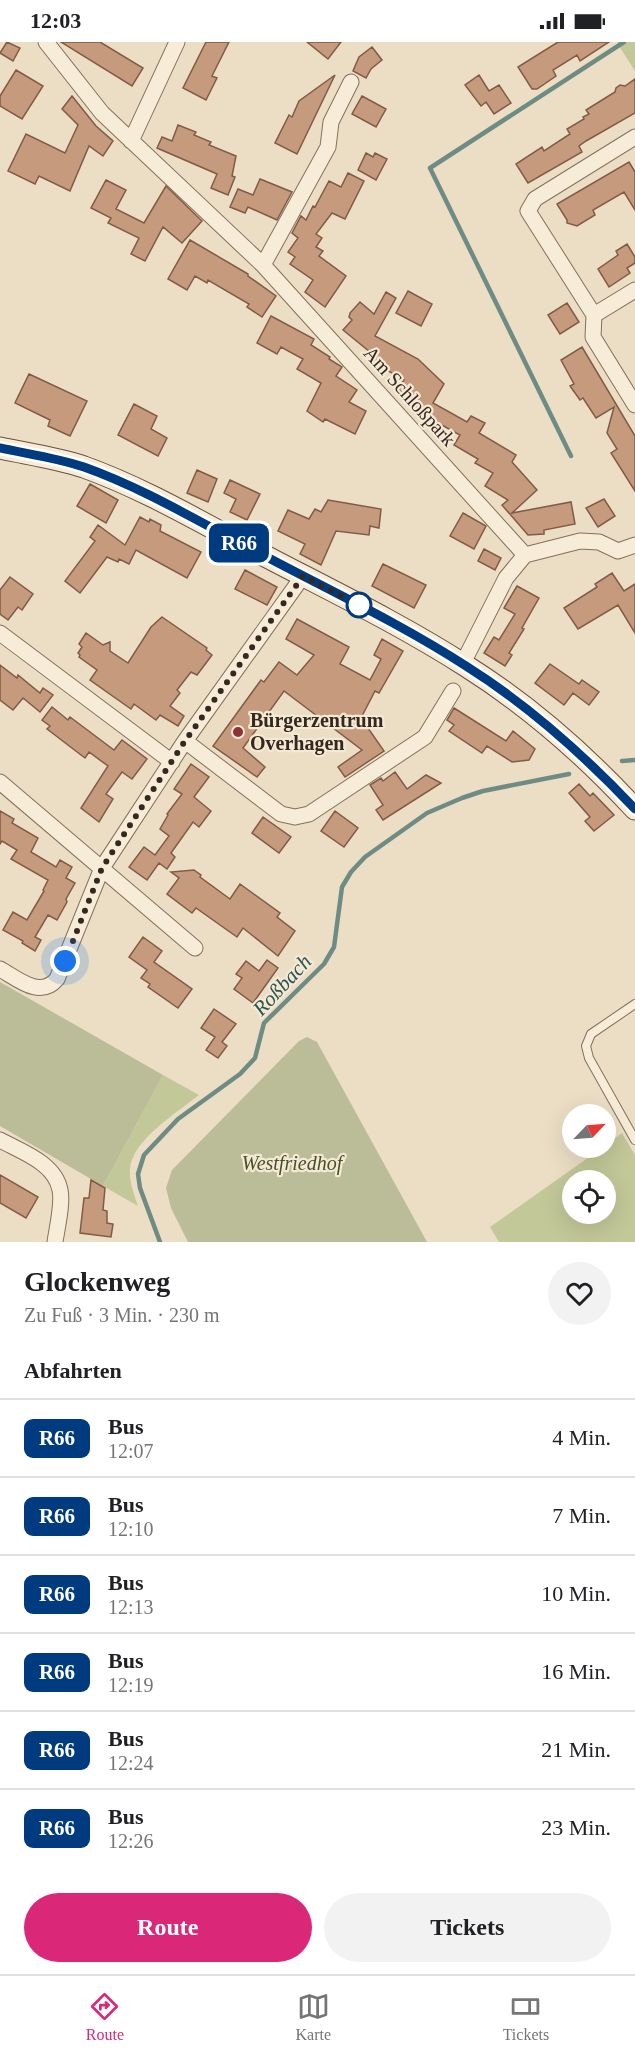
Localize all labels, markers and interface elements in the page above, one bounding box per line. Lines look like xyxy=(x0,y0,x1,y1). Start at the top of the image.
text: 12:03 xyxy=(30,8,81,33)
street label: Am Schloßpark xyxy=(359,342,460,451)
line badge: R66 xyxy=(204,524,274,562)
text: R66 xyxy=(221,531,257,555)
unlabelled marker xyxy=(346,592,372,618)
place label: Bürgerzentrum Overhagen xyxy=(250,709,384,755)
marker: Bürgerzentrum Overhagen xyxy=(231,725,245,739)
your location xyxy=(50,946,80,976)
water label: Roßbach xyxy=(247,950,316,1021)
north arrow xyxy=(562,1104,616,1158)
map controls xyxy=(562,1104,616,1224)
park label: Westfriedhof xyxy=(242,1152,345,1175)
button: locate xyxy=(562,1170,616,1224)
button: heart xyxy=(548,1262,611,1325)
text: Glockenweg xyxy=(24,1266,170,1297)
text: Zu Fuß · 3 Min. · 230 m xyxy=(24,1304,220,1326)
text: Abfahrten xyxy=(24,1358,122,1383)
text: Bus xyxy=(108,1414,143,1439)
text: 4 Min. xyxy=(552,1425,611,1450)
text: R66 xyxy=(39,1426,75,1450)
text: 12:07 xyxy=(108,1440,154,1462)
text: Bus xyxy=(108,1492,143,1517)
text: 7 Min. xyxy=(552,1503,611,1528)
text: R66 xyxy=(39,1504,75,1528)
text: 12:10 xyxy=(108,1518,154,1540)
text: Bus xyxy=(108,1570,143,1595)
text: 10 Min. xyxy=(541,1581,611,1606)
text: R66 xyxy=(39,1582,75,1606)
text: 12:13 xyxy=(108,1596,154,1618)
text: Bus xyxy=(108,1648,143,1673)
text: 16 Min. xyxy=(541,1659,611,1684)
text: R66 xyxy=(39,1660,75,1684)
text: 12:19 xyxy=(108,1674,154,1696)
text: Bus xyxy=(108,1726,143,1751)
text: 21 Min. xyxy=(541,1737,611,1762)
text: R66 xyxy=(39,1738,75,1762)
text: 12:24 xyxy=(108,1752,154,1774)
text: Bus xyxy=(108,1804,143,1829)
text: 23 Min. xyxy=(541,1815,611,1840)
text: R66 xyxy=(39,1816,75,1840)
text: 12:26 xyxy=(108,1830,154,1852)
button: Route xyxy=(24,1893,312,1962)
button: Tickets xyxy=(324,1893,611,1962)
tab: Route xyxy=(86,1990,124,2044)
tab: Karte xyxy=(296,1990,331,2044)
tab: Tickets xyxy=(503,1990,549,2044)

